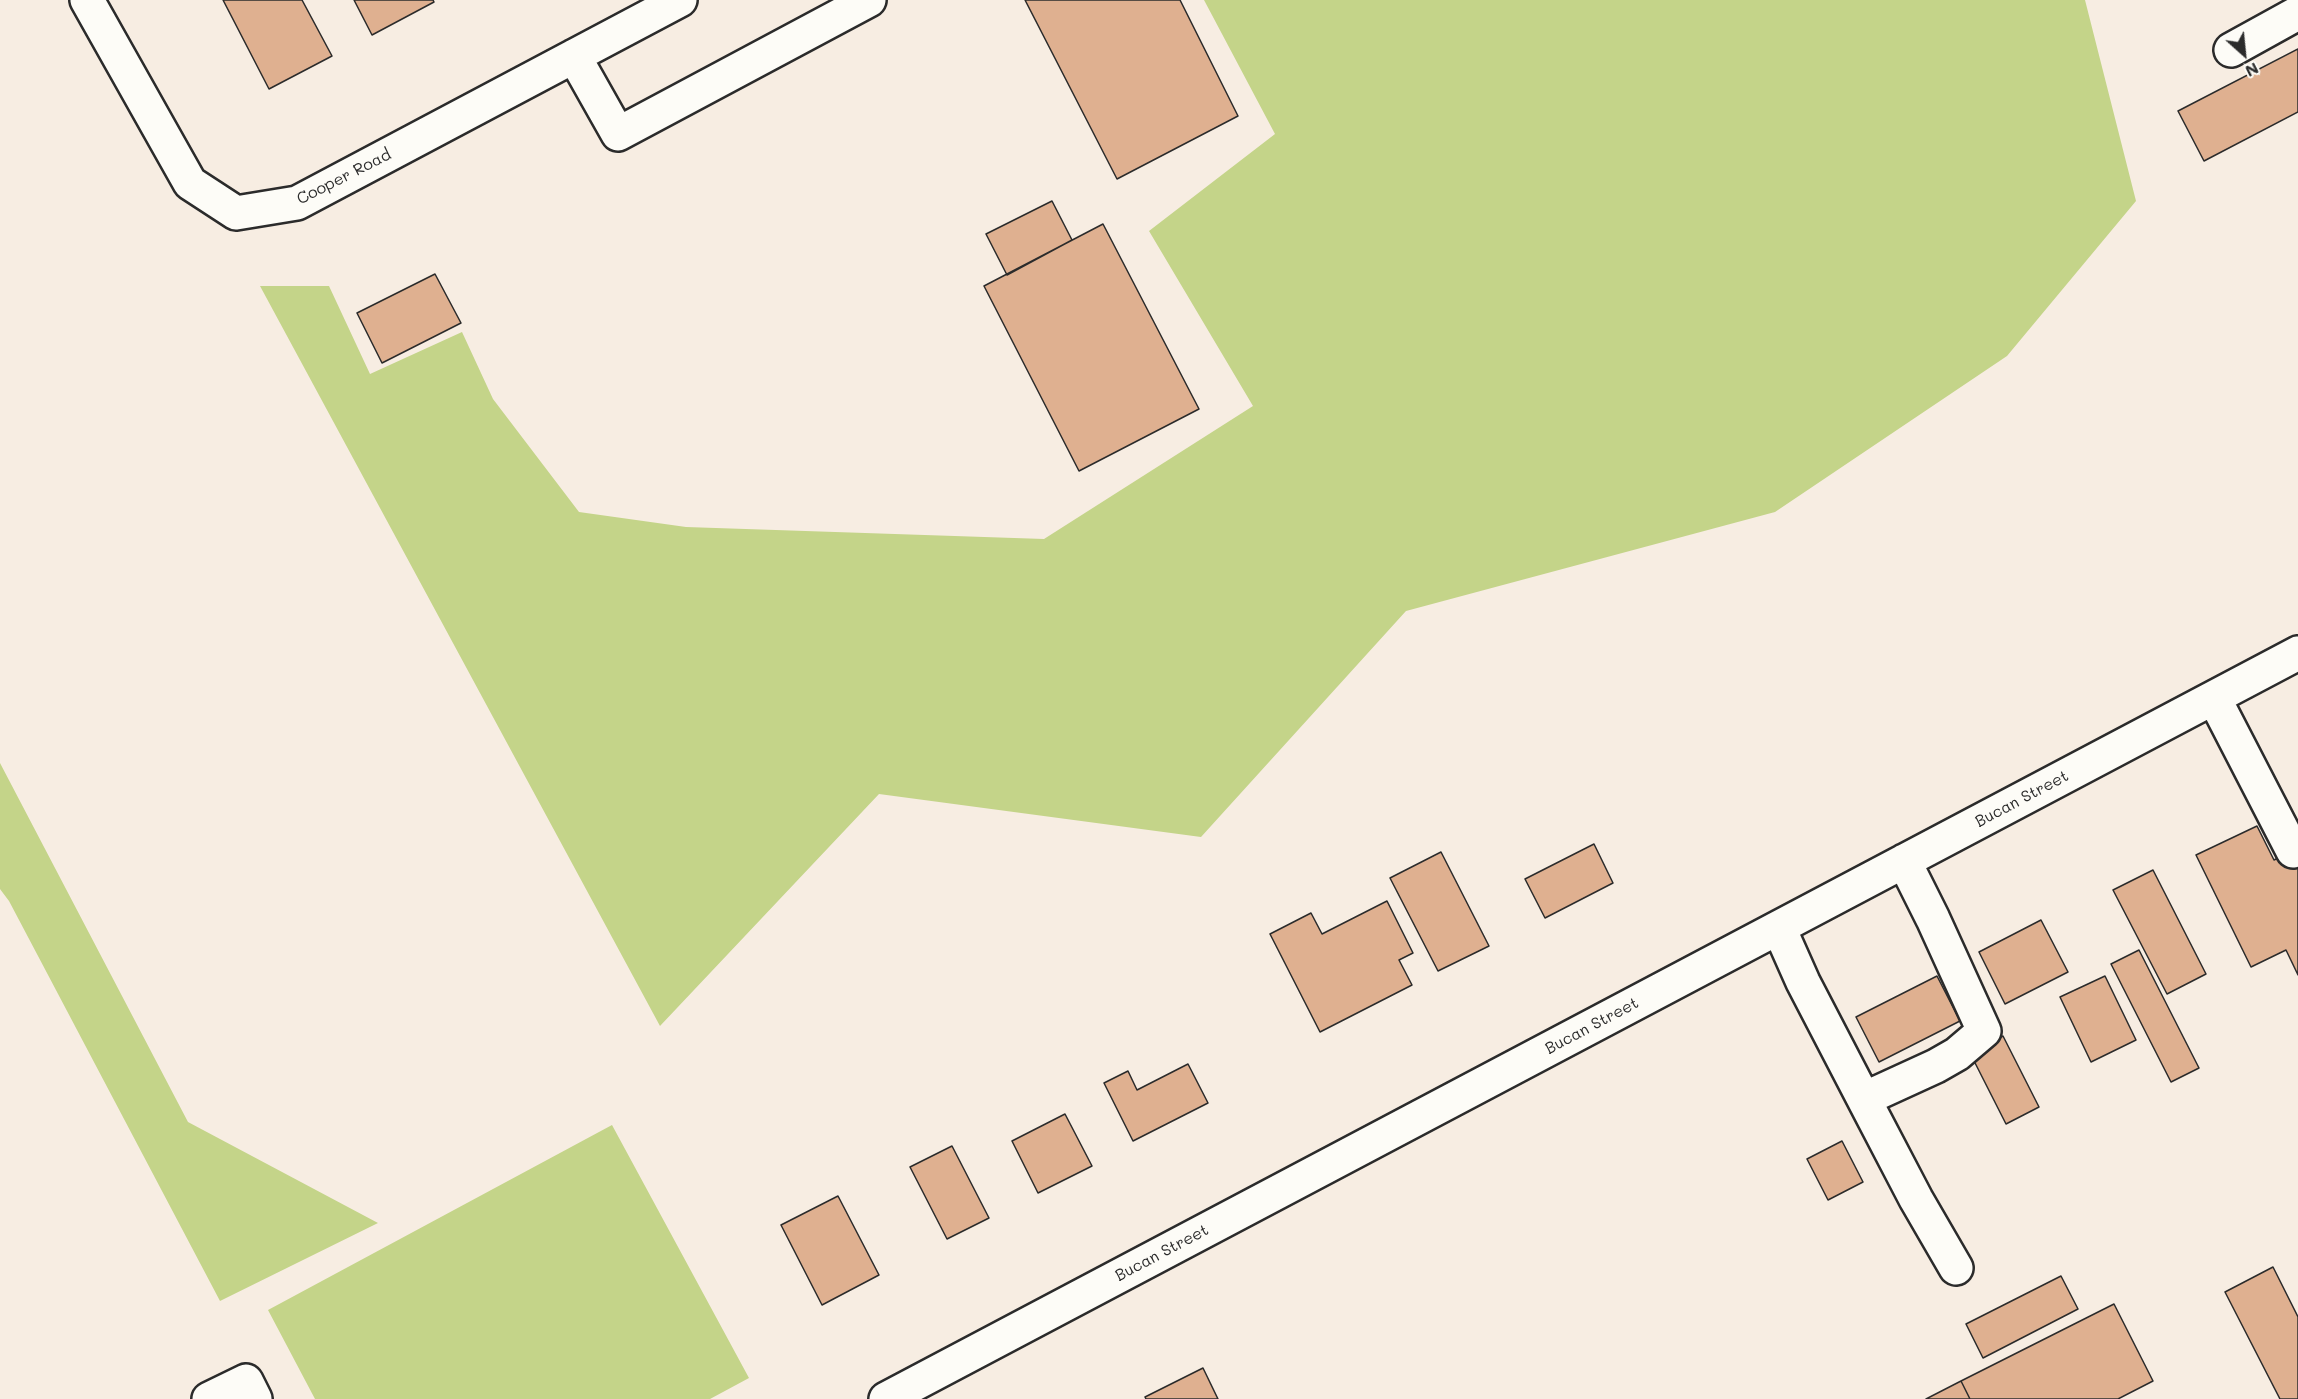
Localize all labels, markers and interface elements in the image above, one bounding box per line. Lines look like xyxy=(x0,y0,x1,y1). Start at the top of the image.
north arrow xyxy=(2214,24,2274,84)
text: N xyxy=(2242,58,2263,83)
street label: Cooper Road xyxy=(294,145,394,209)
street label: Bucan Street xyxy=(1972,766,2072,832)
street label: Bucan Street xyxy=(1542,993,1642,1059)
street label: Bucan Street xyxy=(1112,1220,1212,1286)

